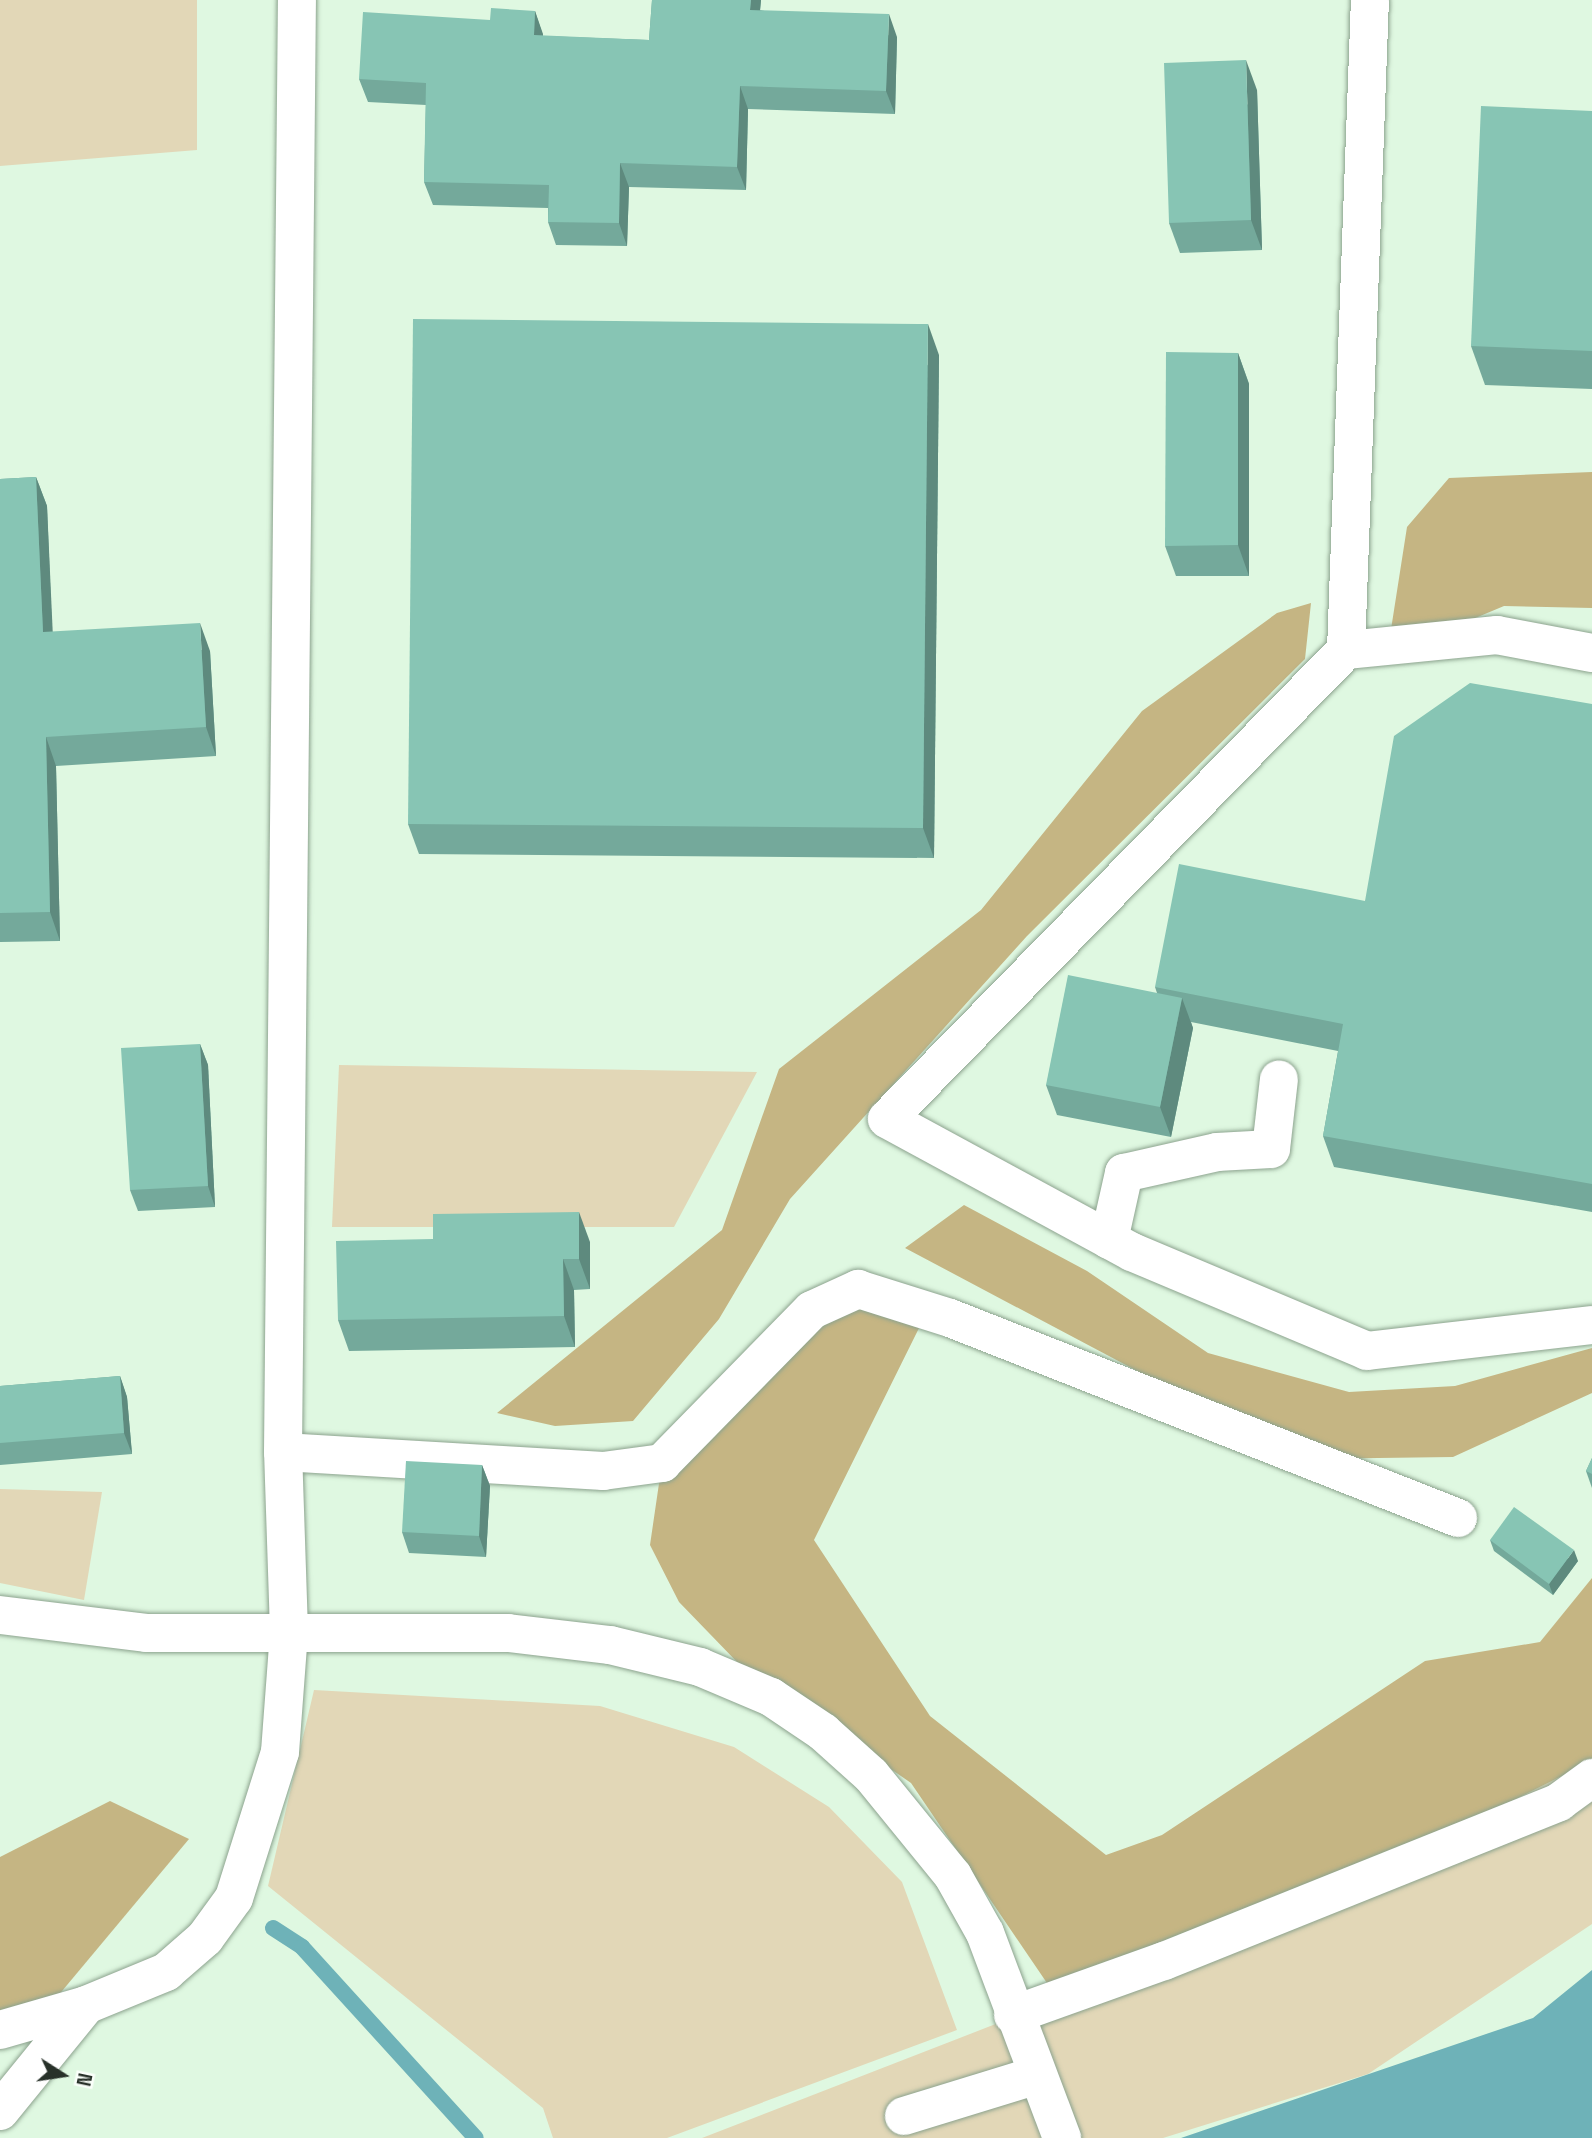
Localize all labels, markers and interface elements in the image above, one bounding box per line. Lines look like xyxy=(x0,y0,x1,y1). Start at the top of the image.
north arrow xyxy=(28,2040,98,2110)
text: N xyxy=(70,2071,98,2088)

